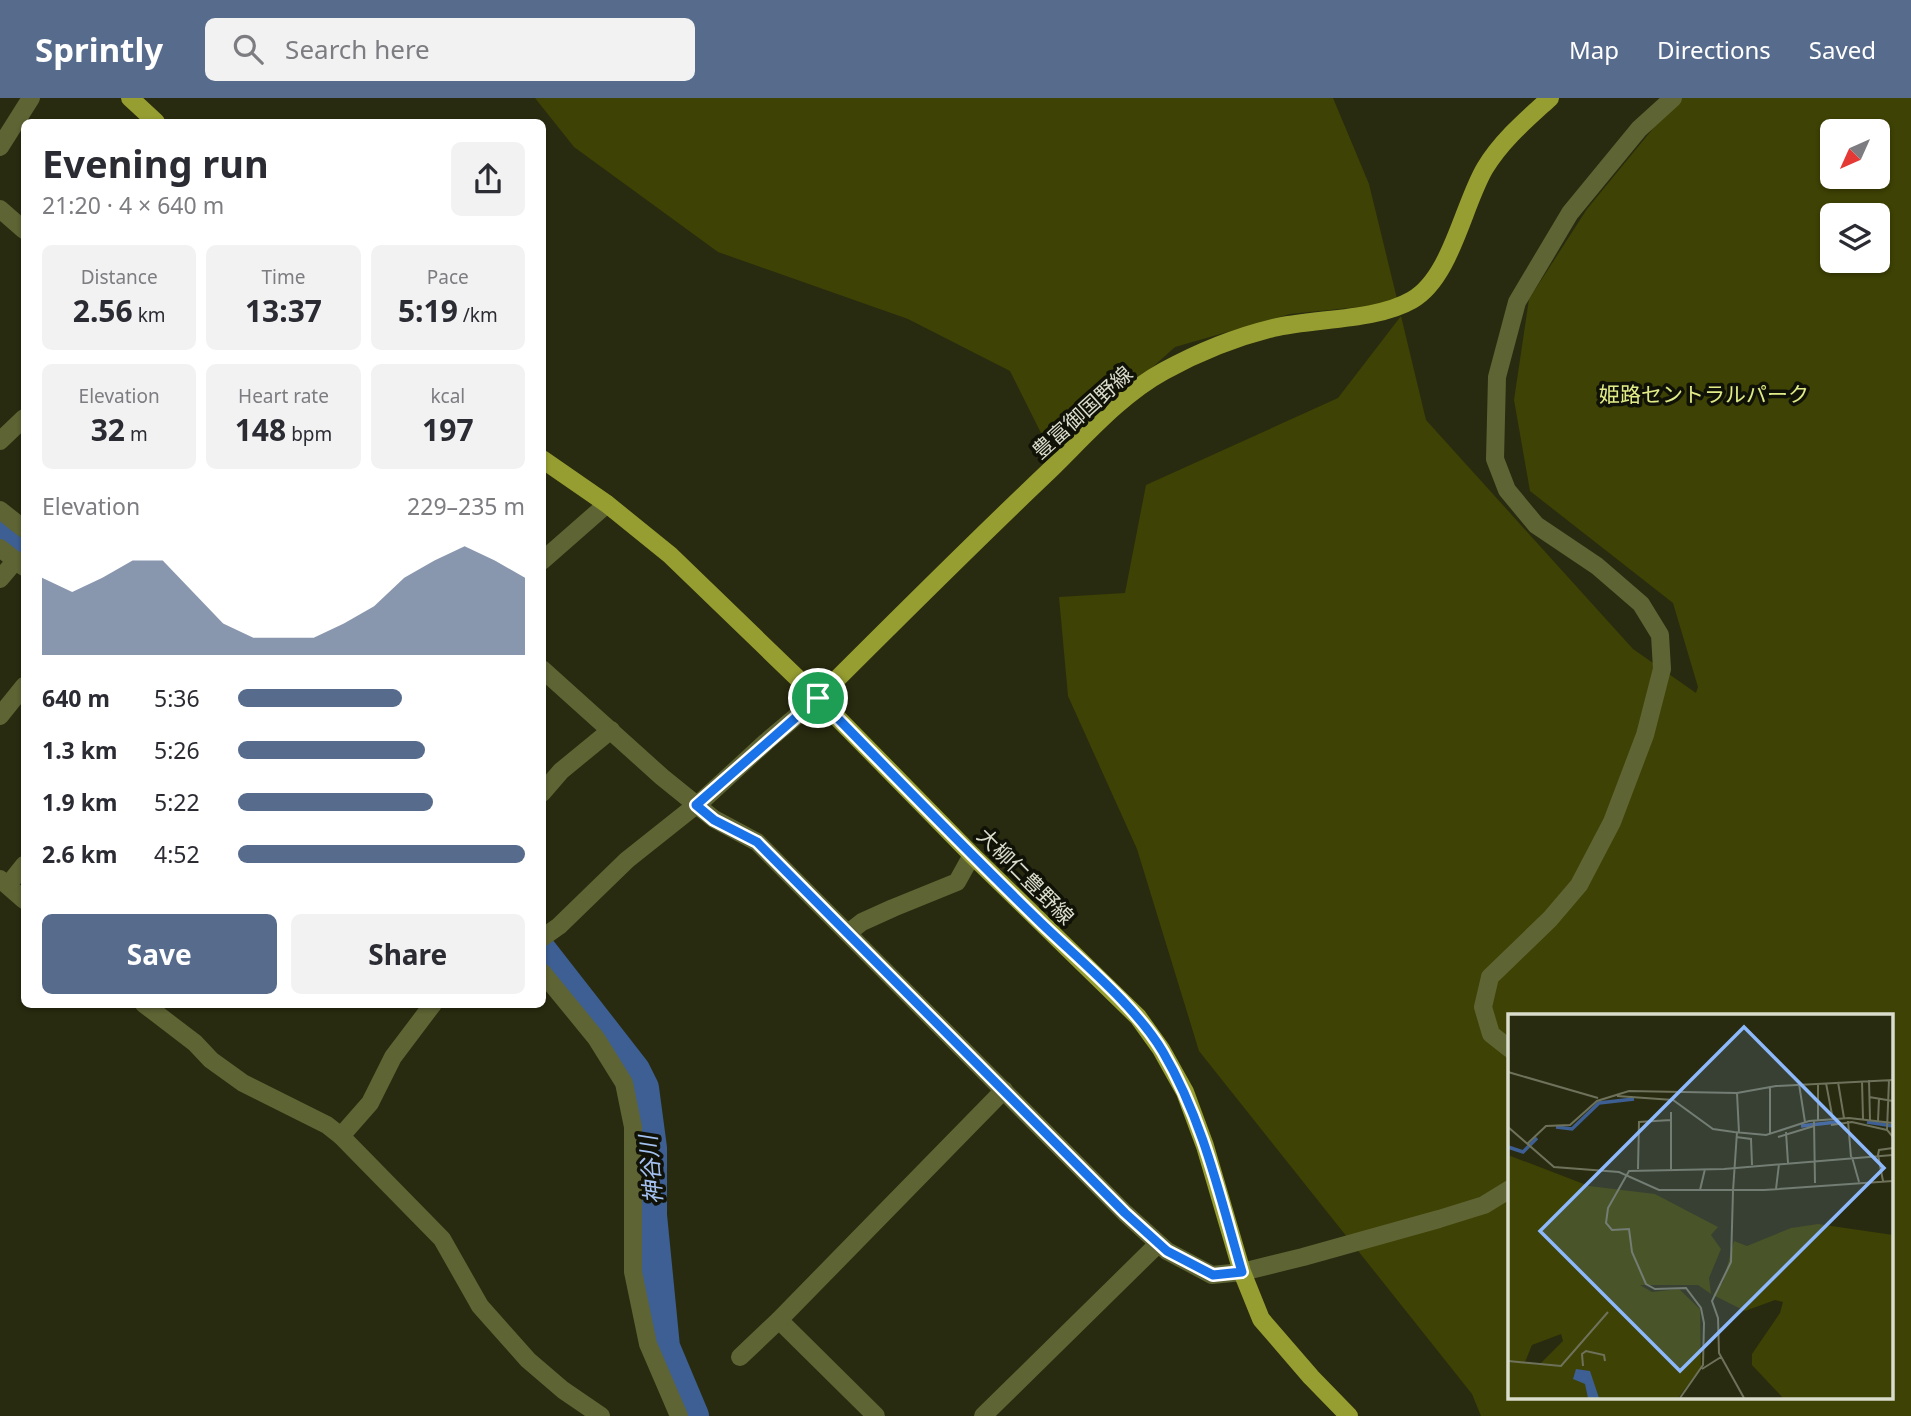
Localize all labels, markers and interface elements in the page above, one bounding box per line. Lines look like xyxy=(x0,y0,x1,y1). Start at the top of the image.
search box xyxy=(205,18,695,81)
text: Sprintly xyxy=(35,27,163,72)
icon: search xyxy=(229,30,267,68)
text: Search here xyxy=(285,31,430,67)
text: Map xyxy=(1569,33,1619,66)
text: Directions xyxy=(1657,33,1771,66)
text: Saved xyxy=(1809,33,1876,66)
north arrow xyxy=(1820,119,1890,189)
map controls xyxy=(1820,119,1890,273)
text: Evening run xyxy=(42,137,269,189)
button: share xyxy=(451,142,525,216)
text: 21:20 · 4 × 640 m xyxy=(42,189,224,221)
button: layers xyxy=(1820,203,1890,273)
text: Distance xyxy=(81,264,158,290)
text: Time xyxy=(262,264,305,290)
text: Pace xyxy=(427,264,469,290)
text: 2.56 xyxy=(73,290,133,331)
text: 13:37 xyxy=(245,290,322,331)
text: 5:19 xyxy=(398,290,458,331)
text: km xyxy=(133,302,166,328)
text: /km xyxy=(458,302,498,328)
street label: 豊富御国野線 xyxy=(1026,359,1138,465)
park label: 姫路セントラルパーク xyxy=(1599,380,1809,408)
text: Elevation xyxy=(79,383,160,409)
text: Heart rate xyxy=(238,383,329,409)
text: kcal xyxy=(430,383,465,409)
text: 32 xyxy=(91,409,125,450)
text: 148 xyxy=(235,409,286,450)
text: 197 xyxy=(422,409,474,450)
text: m xyxy=(125,421,148,447)
text: bpm xyxy=(286,421,332,447)
text: Elevation xyxy=(42,490,140,522)
text: 229–235 m xyxy=(407,490,525,522)
pin xyxy=(788,668,848,728)
icon: arrive xyxy=(799,679,837,717)
text: 640 m xyxy=(42,682,110,714)
text: 5:36 xyxy=(154,682,200,714)
text: 1.3 km xyxy=(42,734,117,766)
text: 5:26 xyxy=(154,734,200,766)
text: 1.9 km xyxy=(42,786,117,818)
text: 5:22 xyxy=(154,786,200,818)
street label: 大柳仁豊野線 xyxy=(972,822,1080,930)
text: 2.6 km xyxy=(42,838,117,870)
text: 4:52 xyxy=(154,838,200,870)
button: Save xyxy=(42,914,277,994)
button: Share xyxy=(291,914,525,994)
inset map xyxy=(1508,1014,1894,1398)
water label: 神谷川 xyxy=(631,1131,669,1206)

